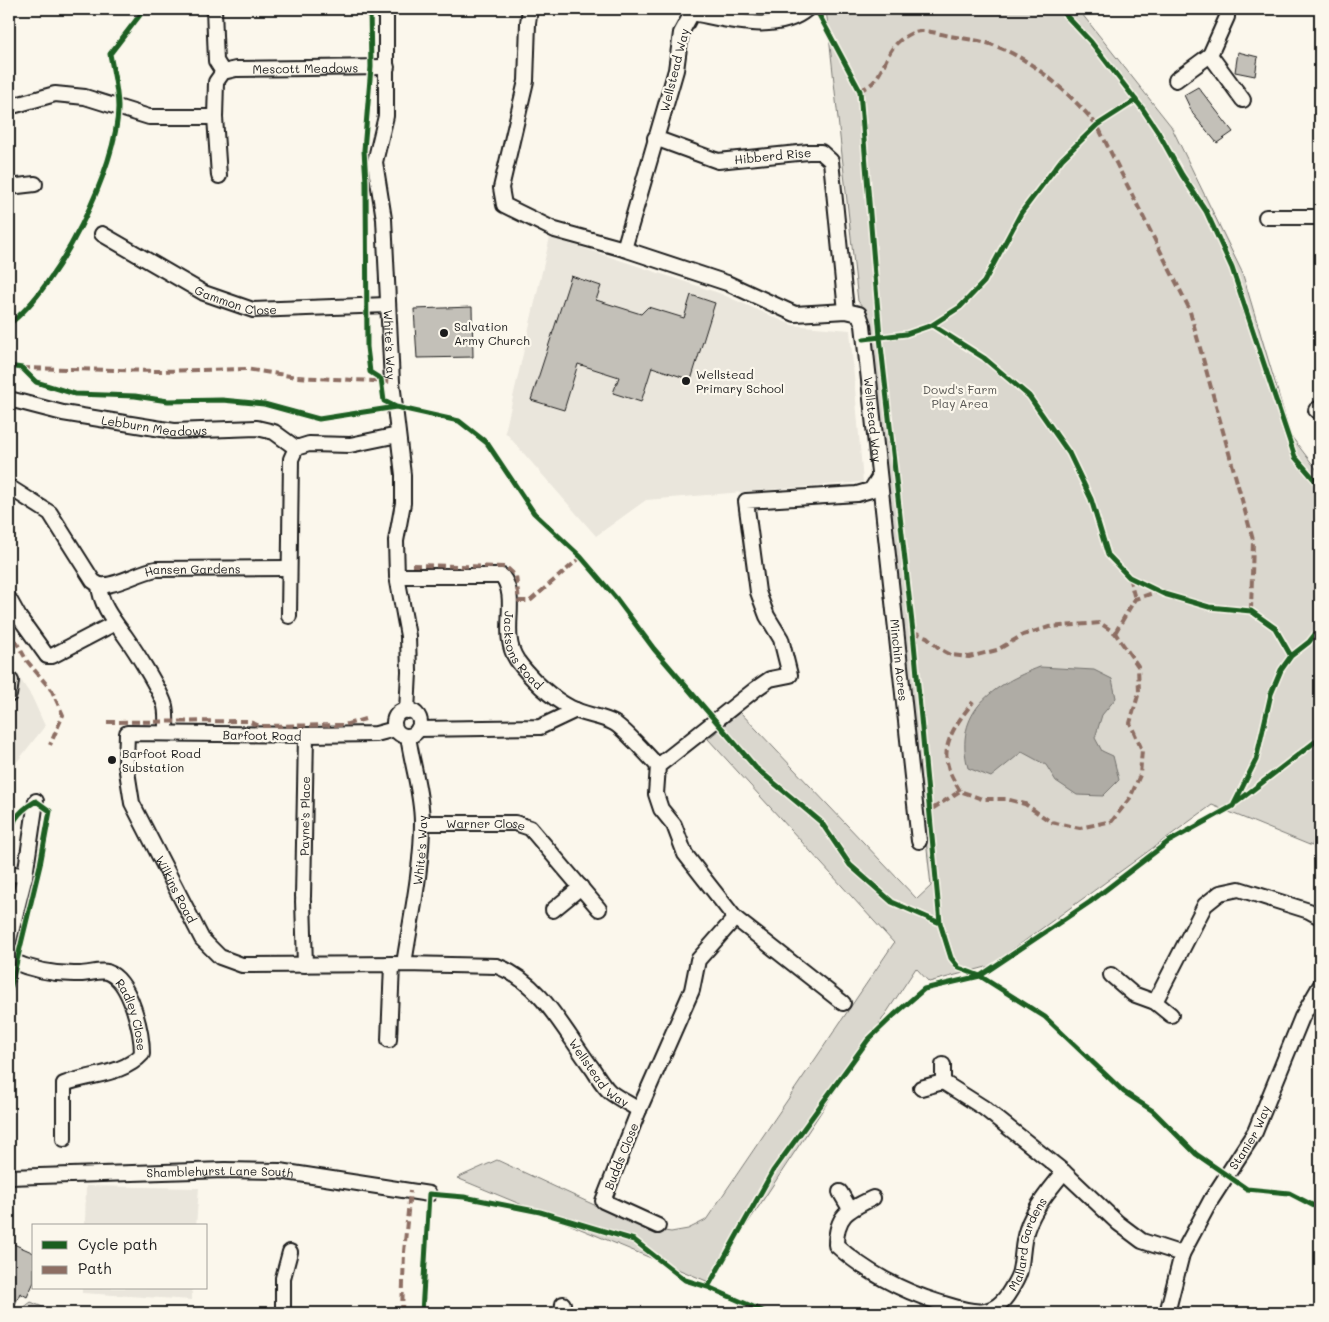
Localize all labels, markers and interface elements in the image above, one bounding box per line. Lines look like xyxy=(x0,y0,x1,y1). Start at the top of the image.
street label: Wellstead Way xyxy=(656,26,692,114)
street label: Mescott Meadows xyxy=(252,59,358,77)
street label: Hibberd Rise xyxy=(733,144,812,167)
street label: Gammon Close xyxy=(192,281,277,318)
street label: White's Way xyxy=(380,309,400,380)
place label: Salvation Army Church xyxy=(454,318,530,348)
marker: Salvation Army Church xyxy=(438,327,450,339)
place label: Wellstead Primary School xyxy=(696,366,784,396)
marker: Wellstead Primary School xyxy=(680,375,692,387)
street label: Wellstead Way xyxy=(861,376,886,463)
park label: Dowd's Farm Play Area xyxy=(923,381,997,411)
street label: Lebburn Meadows xyxy=(100,411,208,439)
street label: Hansen Gardens xyxy=(142,560,241,580)
street label: Jacksons Road xyxy=(501,611,547,693)
street label: Minchin Acres xyxy=(887,618,912,702)
street label: Barfoot Road xyxy=(222,726,302,744)
place label: Barfoot Road Substation xyxy=(122,745,201,775)
marker: Barfoot Road Substation xyxy=(106,754,118,766)
street label: Payne's Place xyxy=(296,776,313,856)
street label: White's Way xyxy=(409,815,430,886)
street label: Warner Close xyxy=(446,815,528,834)
street label: Wilkins Road xyxy=(152,853,200,926)
street label: Radley Close xyxy=(112,975,150,1051)
street label: Wellstead Way xyxy=(566,1035,632,1110)
street label: Stanier Way xyxy=(1225,1103,1273,1172)
street label: Budds Close xyxy=(600,1120,642,1192)
street label: Shamblehurst Lane South xyxy=(146,1162,295,1181)
street label: Mallard Gardens xyxy=(1004,1194,1050,1293)
legend xyxy=(32,1224,208,1290)
text: Cycle path xyxy=(78,1234,157,1254)
text: Path xyxy=(78,1258,112,1278)

